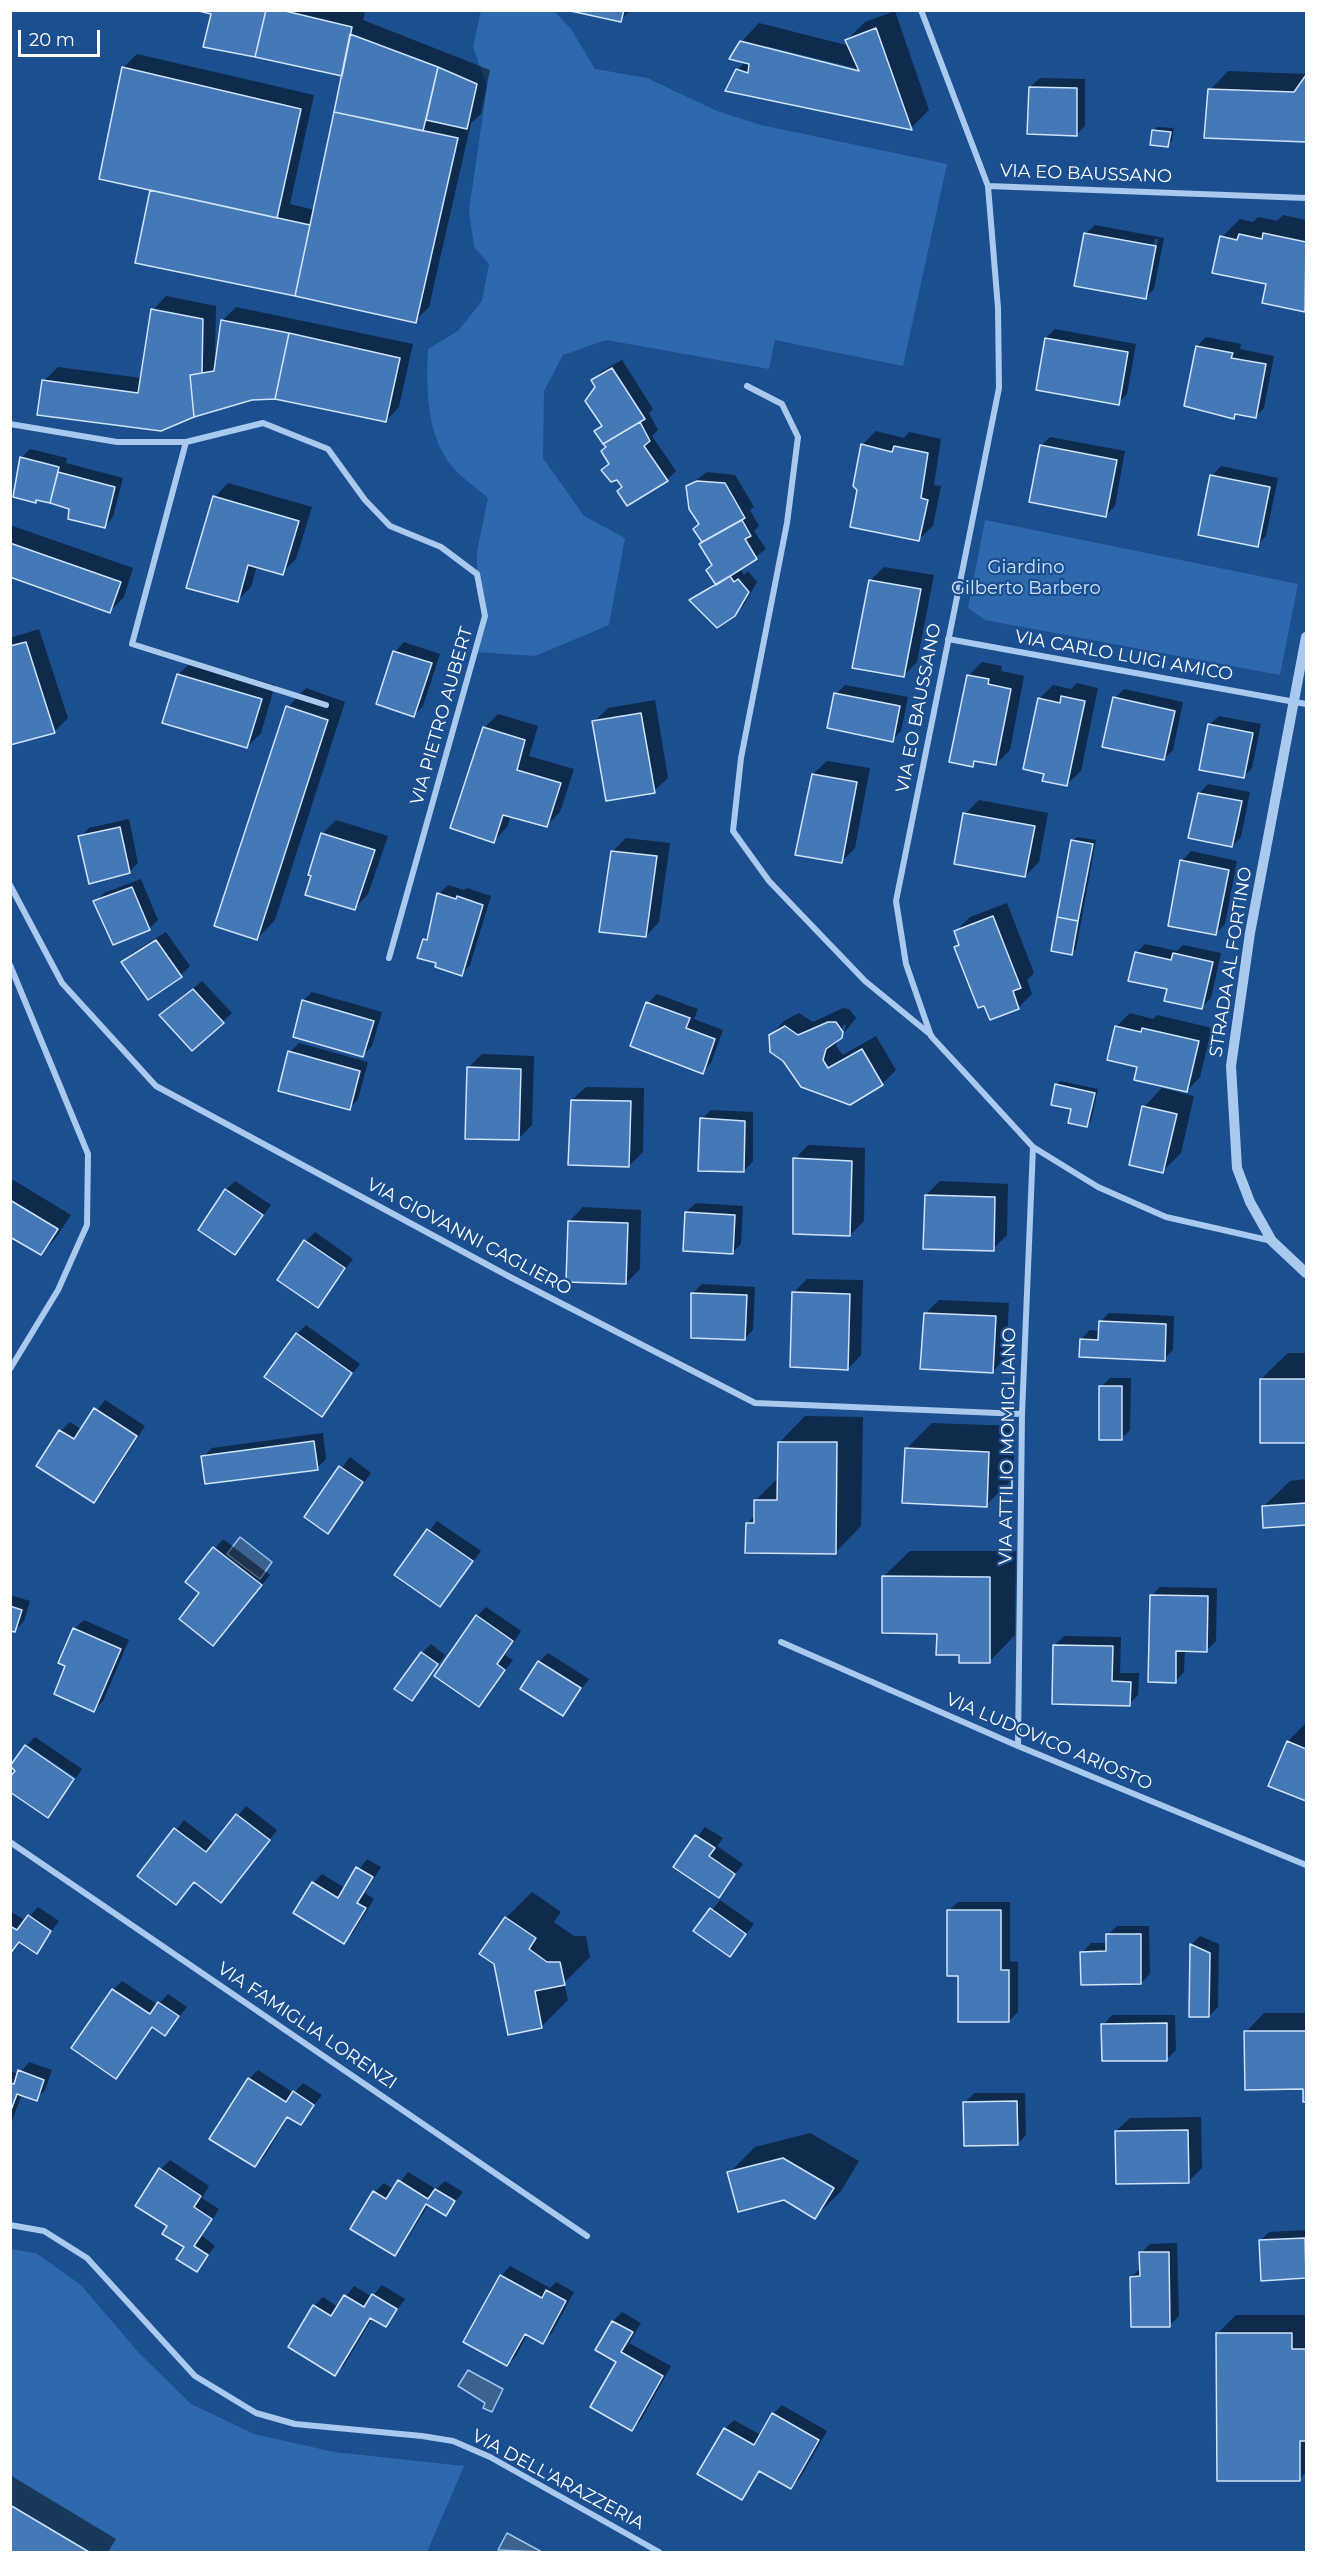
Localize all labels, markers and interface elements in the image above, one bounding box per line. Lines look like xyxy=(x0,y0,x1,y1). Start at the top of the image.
scale bar xyxy=(21,18,104,56)
text: 20 m xyxy=(29,29,75,51)
street label: VIA EO BAUSSANO xyxy=(1000,160,1172,188)
park label: Giardino Gilberto Barbero xyxy=(951,557,1101,600)
street label: VIA EO BAUSSANO xyxy=(892,621,946,795)
street label: VIA PIETRO AUBERT xyxy=(406,624,478,808)
street label: VIA CARLO LUIGI AMICO xyxy=(1013,626,1235,686)
street label: STRADA AL FORTINO xyxy=(1205,865,1257,1059)
street label: VIA GIOVANNI CAGLIERO xyxy=(363,1174,575,1300)
street label: VIA ATTILIO MOMIGLIANO xyxy=(995,1327,1021,1565)
street label: VIA LUDOVICO ARIOSTO xyxy=(943,1689,1155,1795)
street label: VIA FAMIGLIA LORENZI xyxy=(213,1958,401,2094)
street label: VIA DELL'ARAZZERIA xyxy=(468,2425,648,2535)

